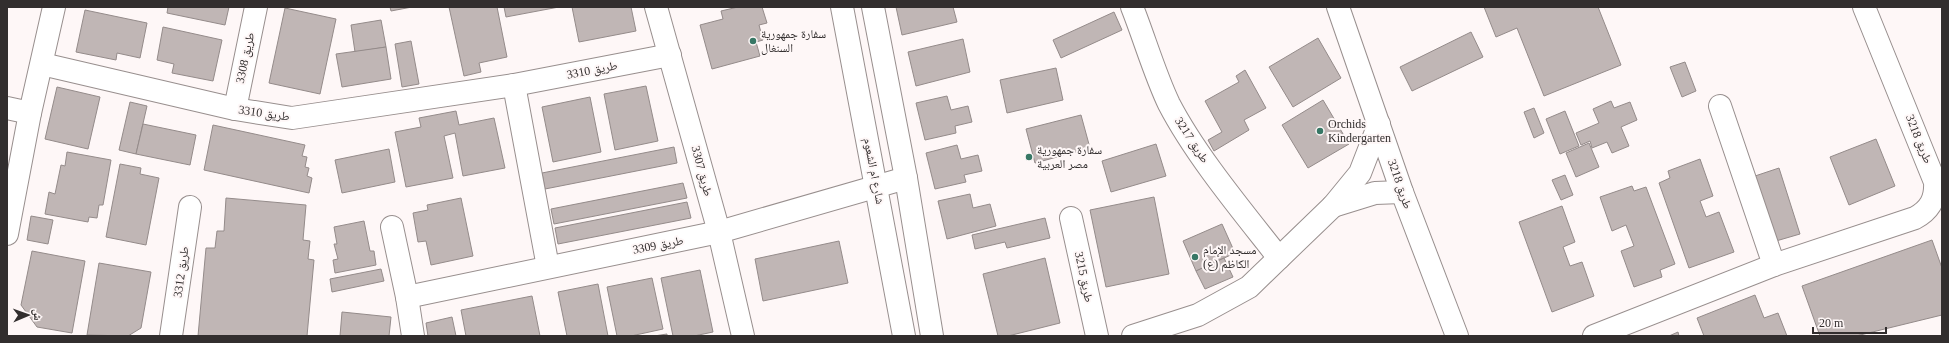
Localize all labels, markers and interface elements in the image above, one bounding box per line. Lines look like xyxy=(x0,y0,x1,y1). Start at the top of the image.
place label: سفارة جمهورية السنغال xyxy=(761,27,826,55)
street label: طريق 3308 xyxy=(233,31,257,85)
marker: سفارة جمهورية السنغال xyxy=(748,36,758,46)
street label: طريق 3310 xyxy=(565,58,619,82)
street label: طريق 3310 xyxy=(237,102,291,124)
street label: طريق 3218 xyxy=(1903,112,1935,166)
street label: طريق 3217 xyxy=(1172,115,1212,166)
place label: Orchids Kindergarten xyxy=(1328,117,1391,145)
marker: Orchids Kindergarten xyxy=(1315,126,1325,136)
street label: شارع ام الشعوم xyxy=(860,137,887,206)
place label: سفارة جمهورية مصر العربية xyxy=(1037,143,1102,171)
street label: طريق 3307 xyxy=(688,144,715,198)
marker: سفارة جمهورية مصر العربية xyxy=(1024,152,1034,162)
street label: طريق 3218 xyxy=(1385,157,1415,211)
street label: طريق 3309 xyxy=(631,233,685,257)
place label: مسجد الإمام الكاظم (ع) xyxy=(1203,243,1257,272)
street label: طريق 3312 xyxy=(170,245,192,299)
street label: طريق 3215 xyxy=(1072,250,1096,304)
marker: مسجد الإمام الكاظم (ع) xyxy=(1190,252,1200,262)
north arrow xyxy=(8,295,48,335)
text: ش xyxy=(30,309,44,321)
scale bar xyxy=(1813,309,1886,335)
text: 20 m xyxy=(1819,316,1844,330)

